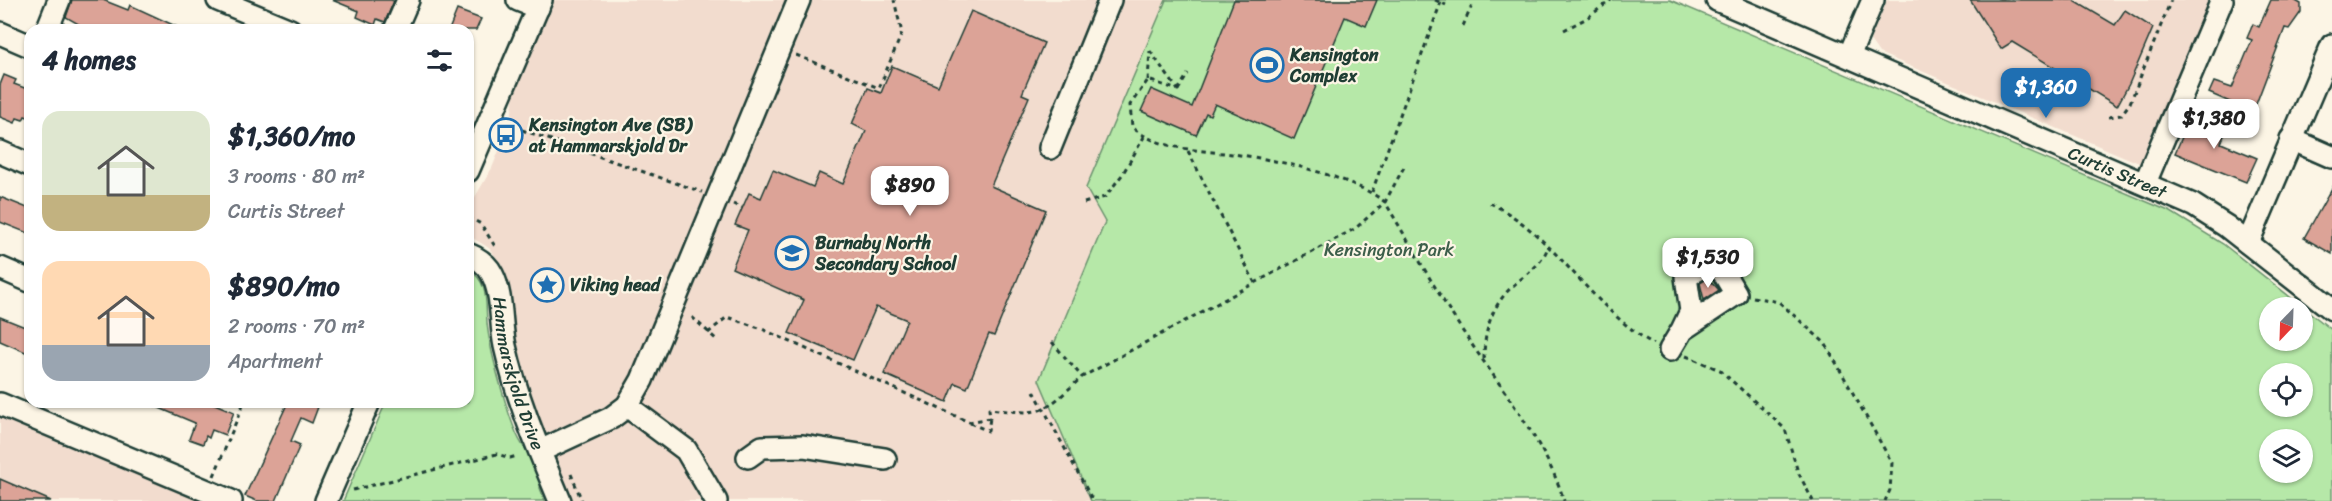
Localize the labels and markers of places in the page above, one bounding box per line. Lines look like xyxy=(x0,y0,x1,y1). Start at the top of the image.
place label: Kensington Complex xyxy=(1289,39,1379,92)
sports icon: Kensington Complex xyxy=(1249,47,1285,83)
pin: $1,360 xyxy=(1997,68,2095,119)
pin: $1,380 xyxy=(2165,99,2263,150)
place label: Kensington Ave (SB) at Hammarskjold Dr xyxy=(528,109,694,162)
bus stop icon: Kensington Ave (SB) at Hammarskjold Dr xyxy=(488,117,524,153)
pin: $890 xyxy=(874,166,946,217)
place label: Burnaby North Secondary School xyxy=(814,227,957,280)
school or university icon: Burnaby North Secondary School xyxy=(774,235,810,271)
pin: $1,530 xyxy=(1659,238,1757,289)
place icon: Viking head xyxy=(529,267,565,303)
place label: Viking head xyxy=(570,269,662,301)

